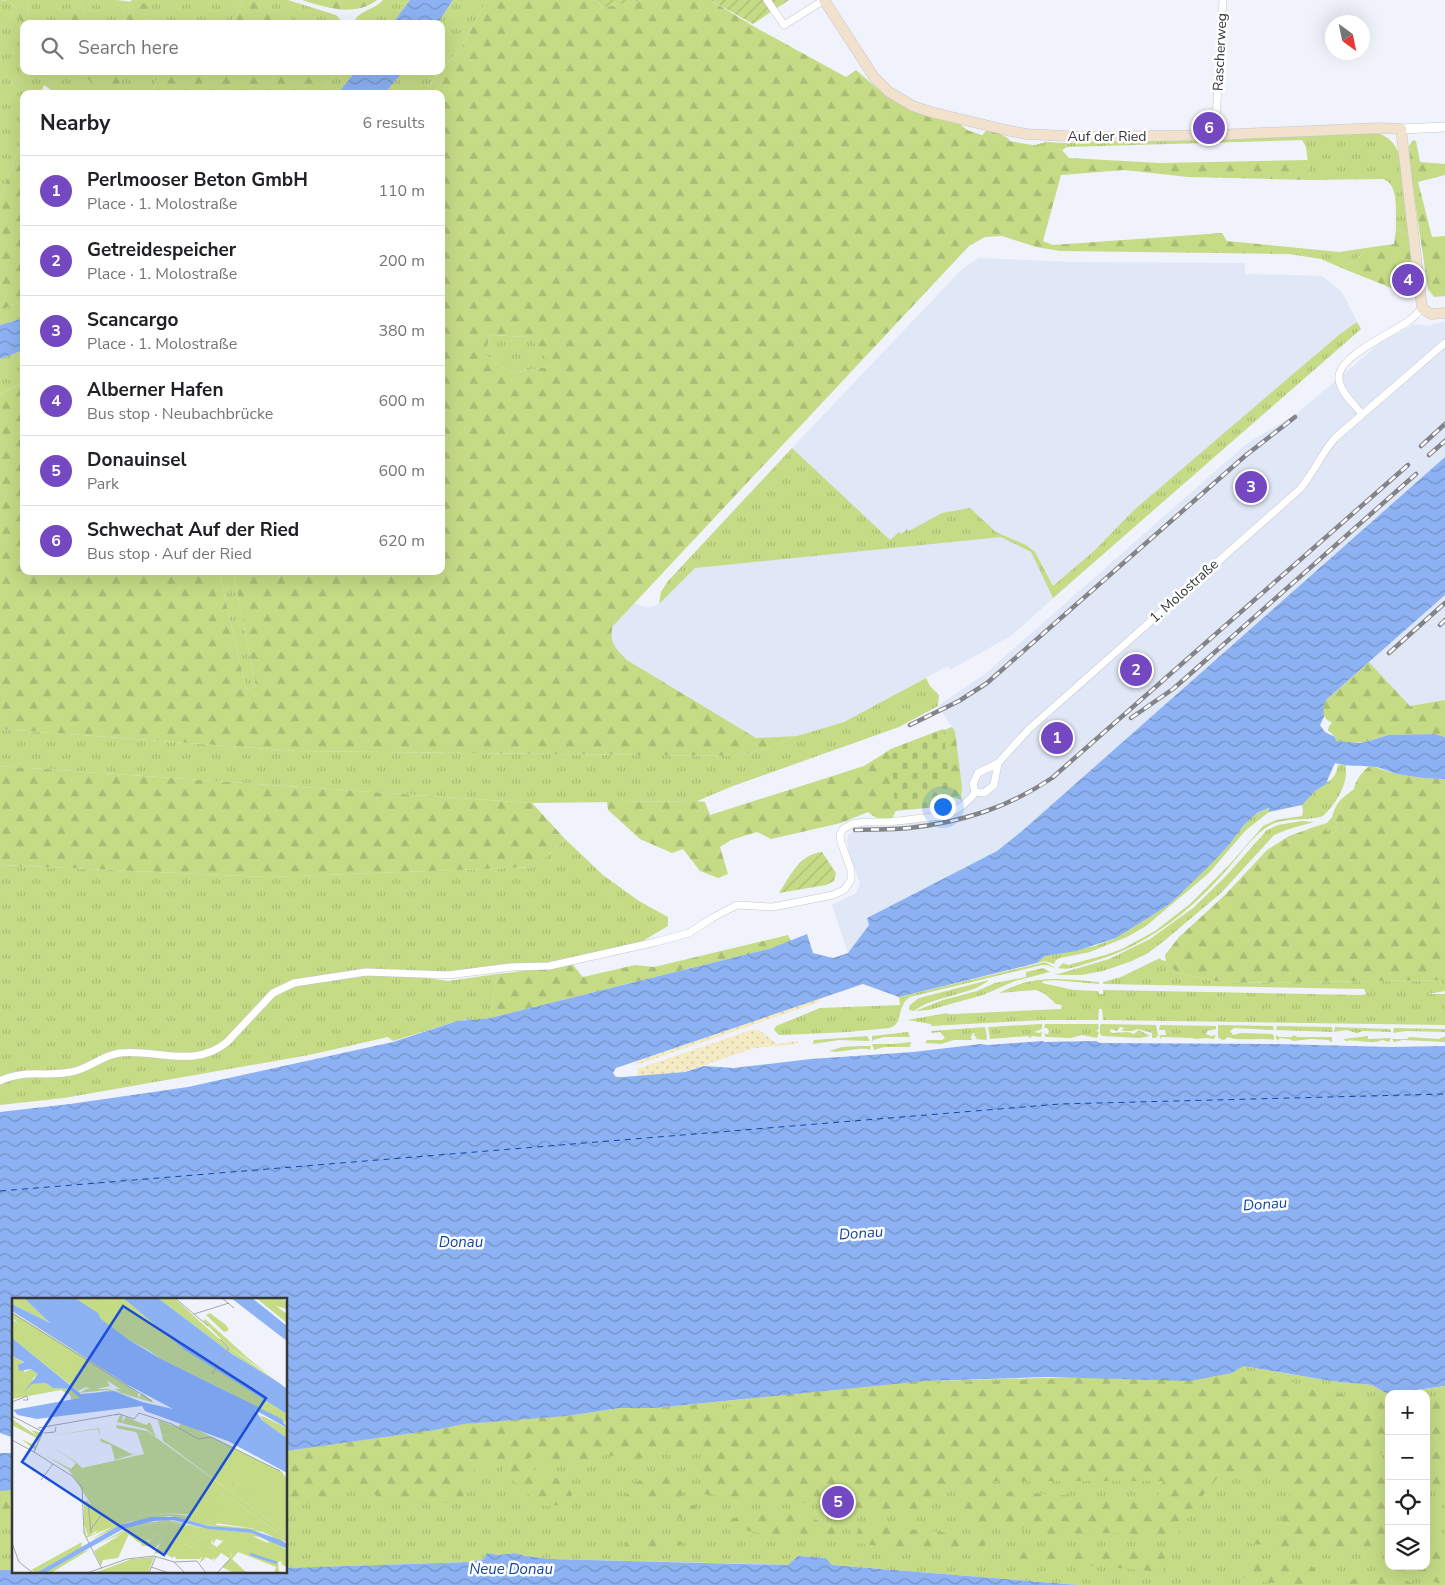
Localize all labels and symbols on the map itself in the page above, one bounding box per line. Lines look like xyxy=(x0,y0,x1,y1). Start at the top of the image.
street label: Rascherweg xyxy=(1208,12,1232,92)
north arrow xyxy=(1325,15,1370,60)
pin: 6 xyxy=(1193,109,1225,147)
street label: Auf der Ried xyxy=(1068,127,1146,146)
pin: 4 xyxy=(1392,261,1424,299)
pin: 3 xyxy=(1235,468,1267,506)
street label: 1. Molostraße xyxy=(1145,555,1223,627)
pin: 2 xyxy=(1120,651,1152,689)
pin: 1 xyxy=(1041,719,1073,757)
your location xyxy=(930,794,956,820)
water label: Donau xyxy=(1242,1192,1288,1216)
water label: Donau xyxy=(838,1221,884,1245)
water label: Donau xyxy=(439,1232,483,1252)
inset map xyxy=(12,1298,288,1572)
pin: 5 xyxy=(822,1483,854,1521)
water label: Neue Donau xyxy=(469,1559,553,1579)

